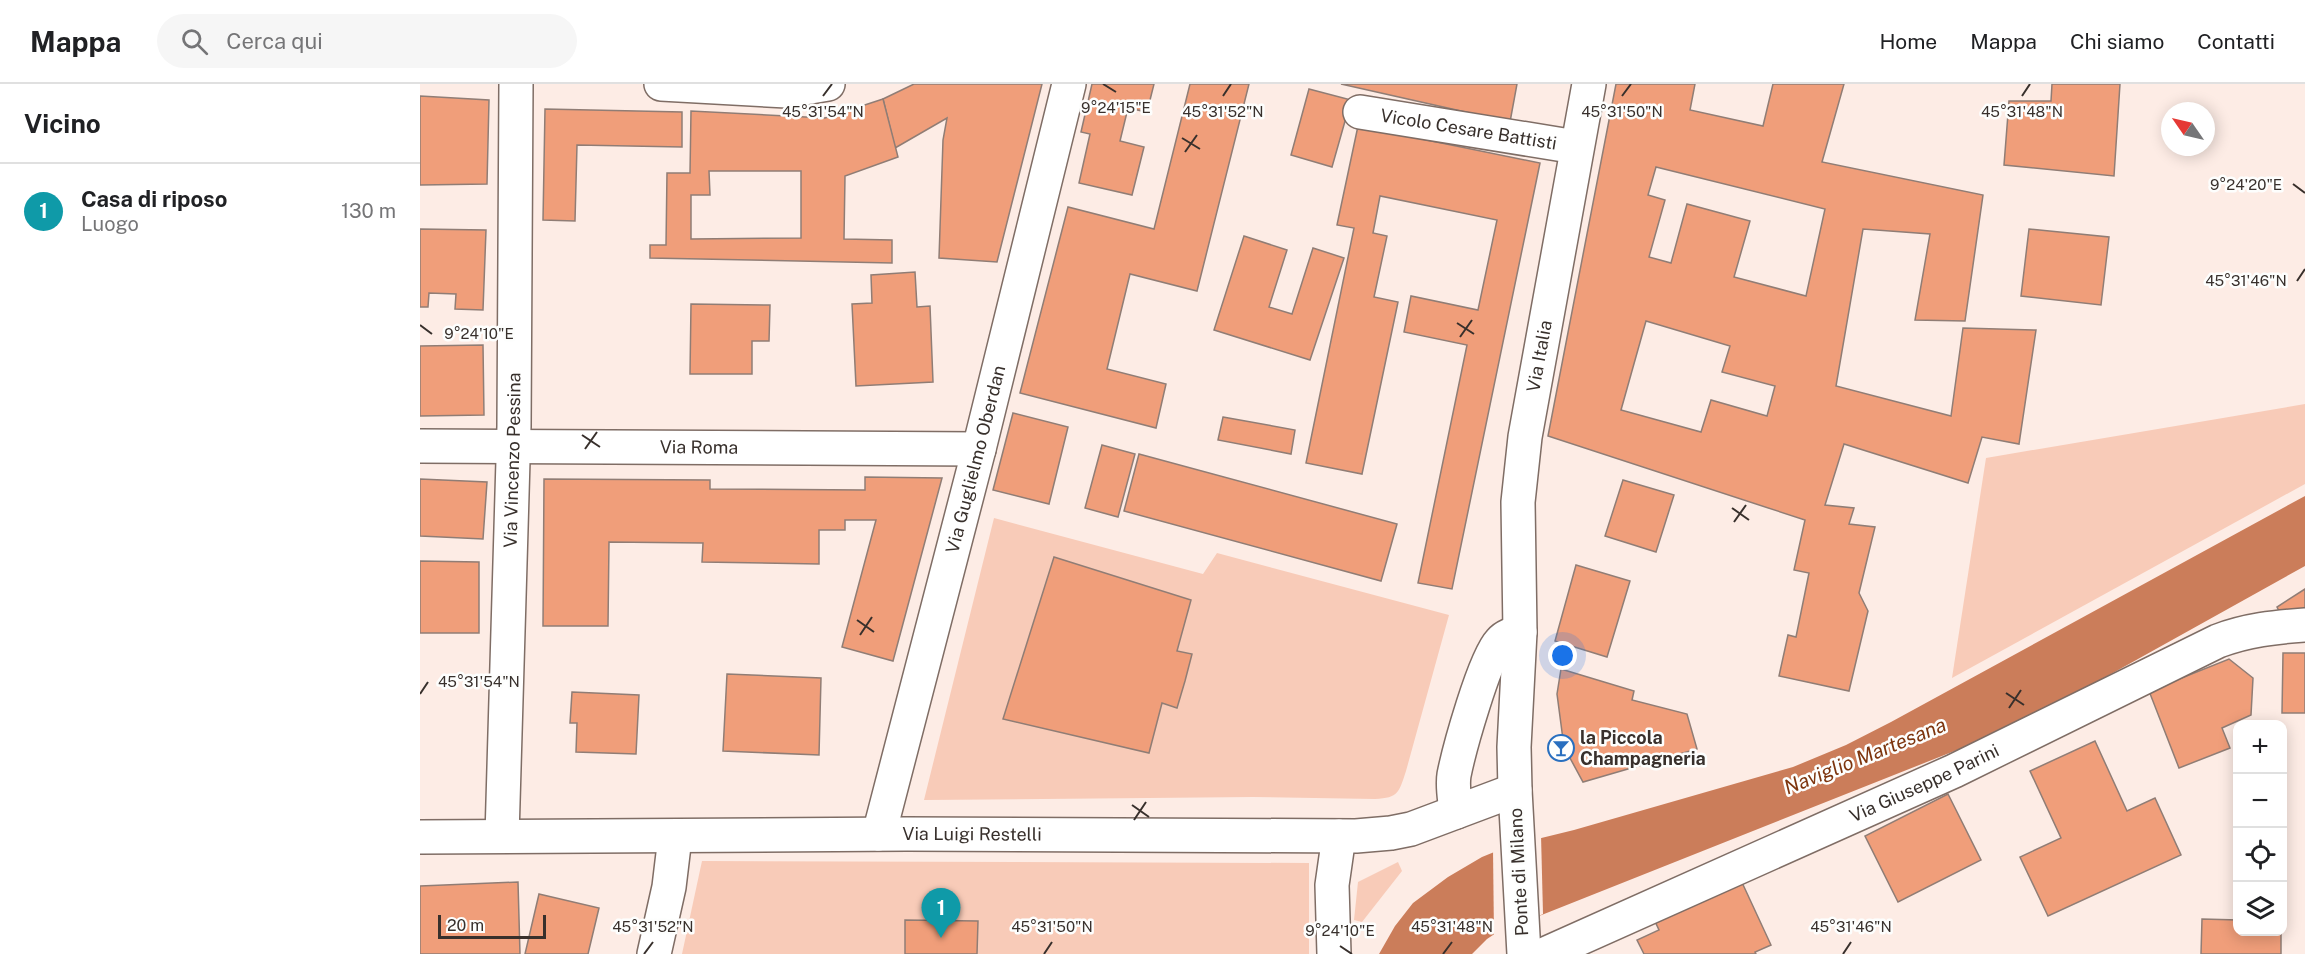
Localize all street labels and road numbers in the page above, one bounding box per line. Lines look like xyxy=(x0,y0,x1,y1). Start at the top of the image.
street label: Vicolo Cesare Battisti xyxy=(1379,104,1558,154)
street label: Via Italia xyxy=(1522,318,1556,394)
street label: Via Guglielmo Oberdan xyxy=(941,363,1009,555)
street label: Via Vincenzo Pessina xyxy=(499,372,524,548)
street label: Via Roma xyxy=(660,436,738,458)
street label: Via Giuseppe Parini xyxy=(1846,740,2002,826)
street label: Ponte di Milano xyxy=(1505,807,1532,937)
street label: Via Luigi Restelli xyxy=(902,823,1042,845)

